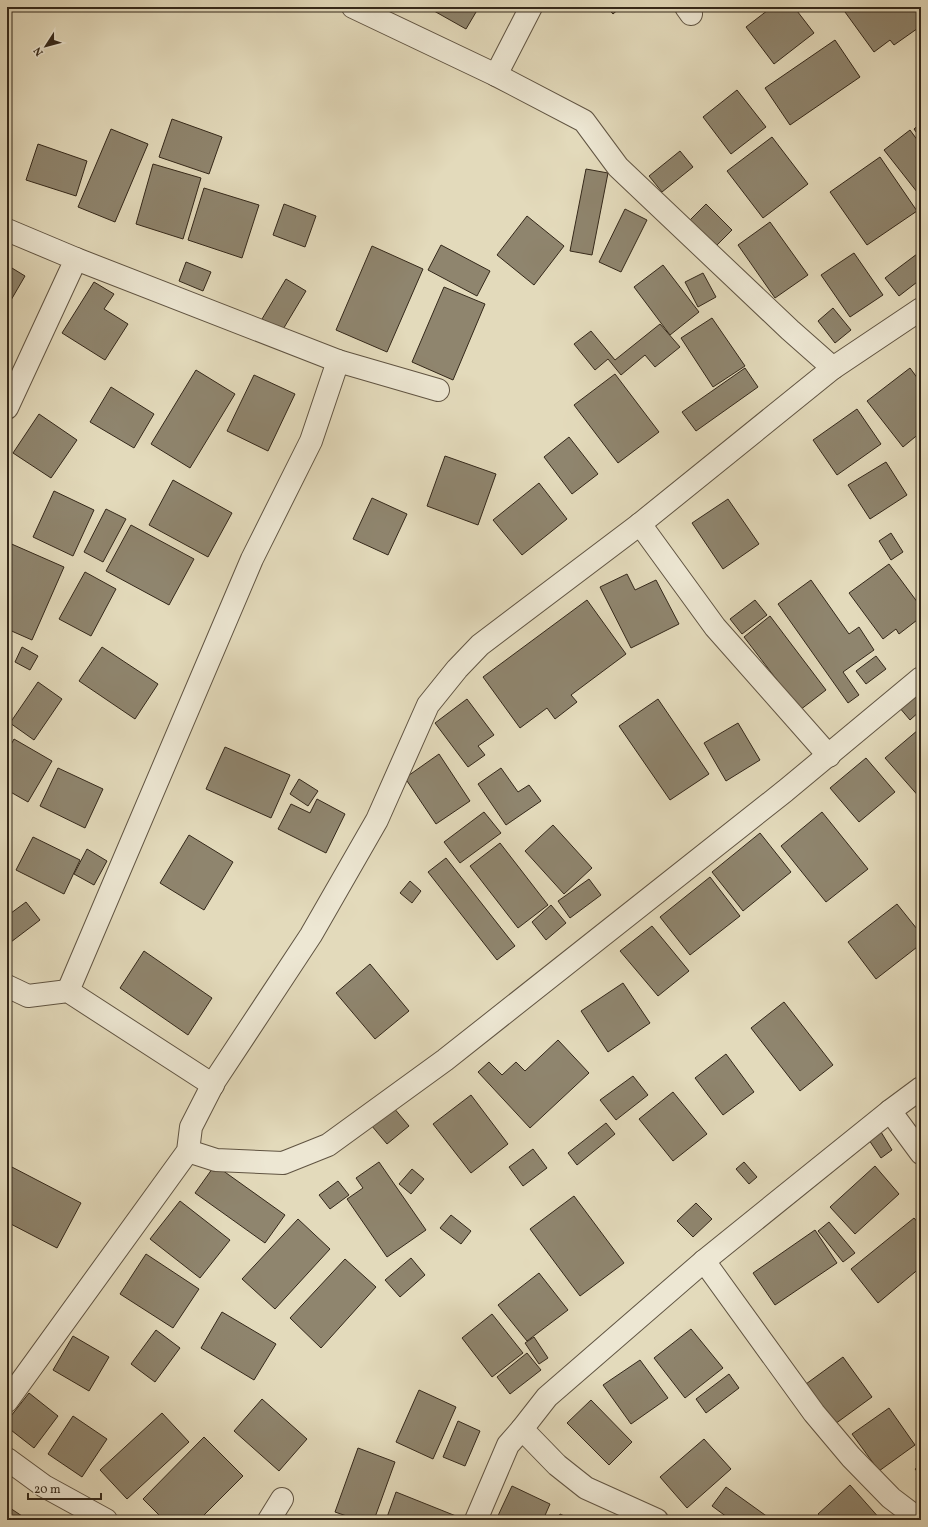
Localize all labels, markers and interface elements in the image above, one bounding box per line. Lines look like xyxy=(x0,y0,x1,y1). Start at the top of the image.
north arrow xyxy=(26,26,66,66)
text: N xyxy=(31,43,48,59)
scale bar xyxy=(28,1475,101,1501)
text: 20 m xyxy=(34,1482,61,1498)

